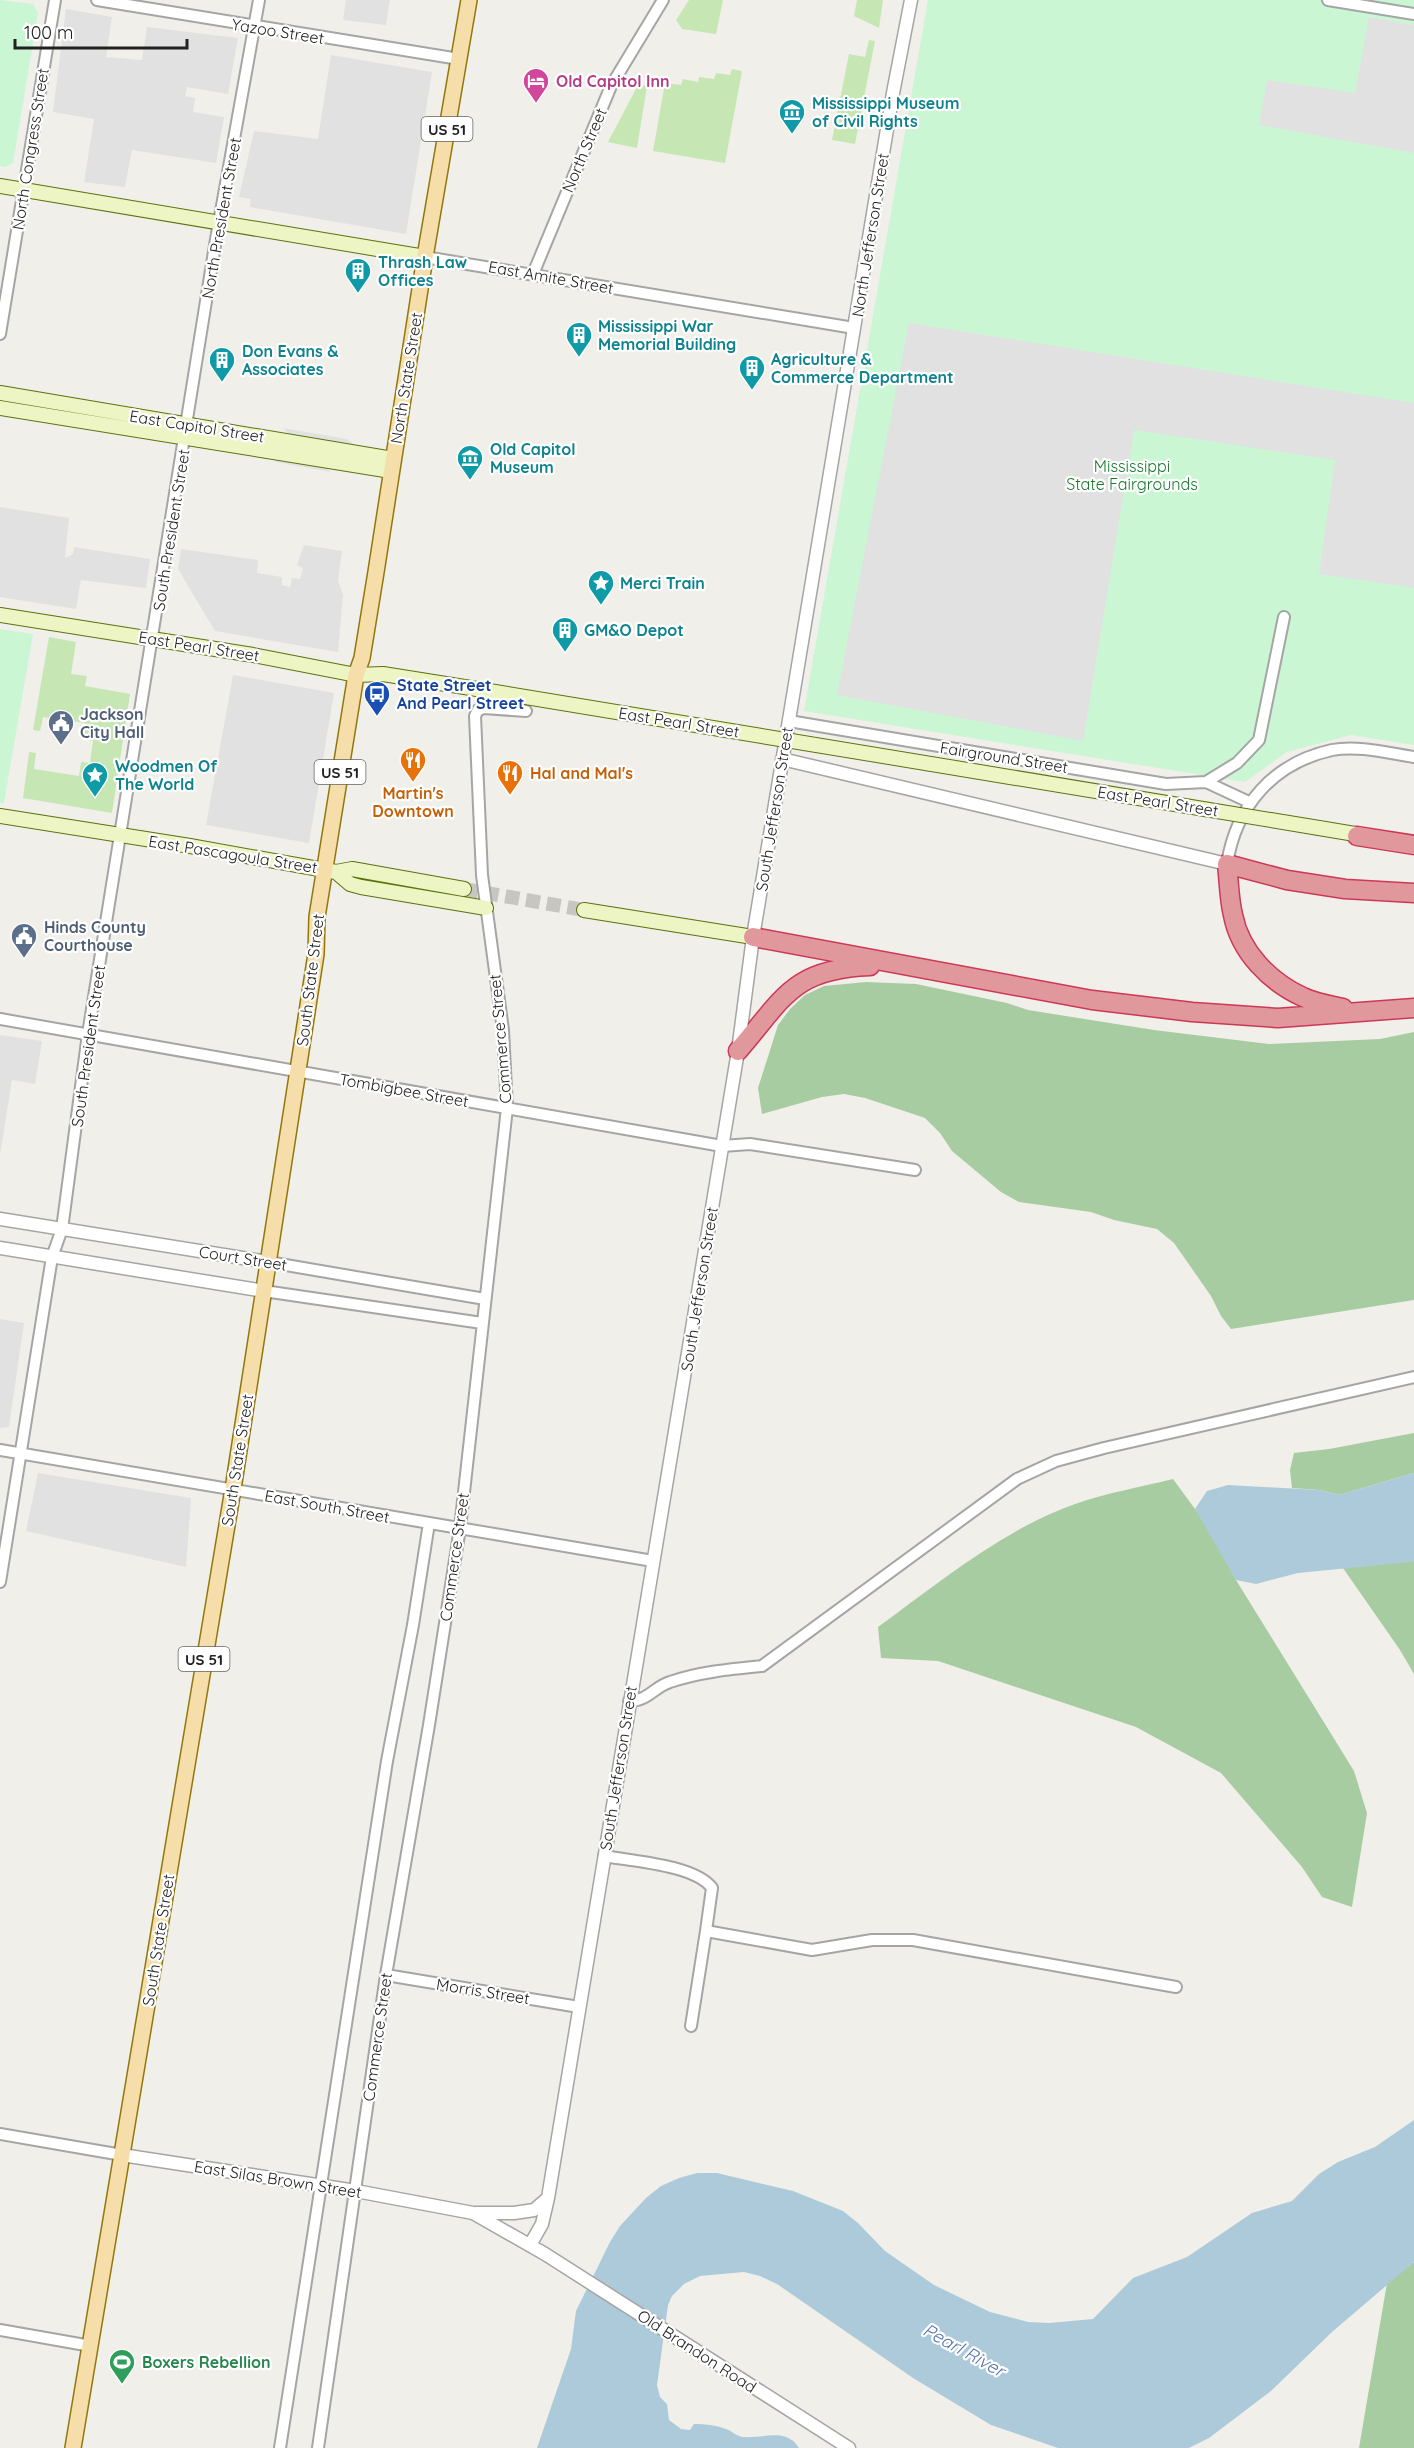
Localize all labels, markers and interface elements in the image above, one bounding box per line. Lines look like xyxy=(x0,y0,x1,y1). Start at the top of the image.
scale bar xyxy=(15,12,188,50)
street label: Yazoo Street xyxy=(230,14,326,48)
text: 100 m xyxy=(24,21,73,44)
hotel icon: Old Capitol Inn xyxy=(521,66,551,104)
street label: North Congress Street xyxy=(7,67,53,231)
place label: Old Capitol Inn xyxy=(556,71,669,91)
place label: Mississippi Museum of Civil Rights xyxy=(812,93,959,131)
museum icon: Mississippi Museum of Civil Rights xyxy=(777,97,807,135)
street label: North Street xyxy=(557,105,611,195)
road number: US 51 xyxy=(422,117,472,141)
street label: North President Street xyxy=(197,136,245,300)
street label: North Jefferson Street xyxy=(847,152,893,318)
place label: Thrash Law Offices xyxy=(378,252,467,290)
building icon: Thrash Law Offices xyxy=(343,256,373,294)
street label: East Amite Street xyxy=(487,256,615,298)
street label: North State Street xyxy=(386,311,426,445)
place label: Mississippi War Memorial Building xyxy=(598,316,736,354)
building icon: Mississippi War Memorial Building xyxy=(564,320,594,358)
place label: Don Evans & Associates xyxy=(242,341,339,379)
building icon: Don Evans & Associates xyxy=(207,345,237,383)
place label: Agriculture & Commerce Department xyxy=(771,349,954,387)
building icon: Agriculture & Commerce Department xyxy=(737,353,767,391)
street label: East Capitol Street xyxy=(128,405,266,447)
place label: Old Capitol Museum xyxy=(490,439,576,477)
museum icon: Old Capitol Museum xyxy=(455,443,485,481)
street label: South President Street xyxy=(148,448,194,612)
park label: Mississippi State Fairgrounds xyxy=(1066,456,1198,494)
place icon: Merci Train xyxy=(586,568,616,606)
place label: Merci Train xyxy=(620,573,705,593)
building icon: GM&O Depot xyxy=(550,615,580,653)
place label: GM&O Depot xyxy=(584,620,684,640)
street label: East Pearl Street xyxy=(137,627,261,665)
place label: State Street And Pearl Street xyxy=(397,675,524,713)
bus stop icon: State Street And Pearl Street xyxy=(362,679,392,717)
street label: East Pearl Street xyxy=(617,703,741,741)
place label: Jackson City Hall xyxy=(80,704,144,742)
public building icon: Jackson City Hall xyxy=(46,708,76,746)
street label: South Jefferson Street xyxy=(751,725,797,893)
street label: Fairground Street xyxy=(939,737,1069,777)
restaurant icon: Martin's Downtown xyxy=(398,745,428,783)
place label: Woodmen Of The World xyxy=(115,756,217,794)
restaurant icon: Hal and Mal's xyxy=(495,758,525,796)
place icon: Woodmen Of The World xyxy=(80,760,110,798)
road number: US 51 xyxy=(314,760,366,784)
place label: Hal and Mal's xyxy=(530,763,633,783)
street label: East Pearl Street xyxy=(1096,782,1220,820)
place label: Martin's Downtown xyxy=(372,783,454,821)
street label: East Pascagoula Street xyxy=(147,831,319,877)
street label: South State Street xyxy=(292,913,328,1047)
place label: Hinds County Courthouse xyxy=(44,917,146,955)
public building icon: Hinds County Courthouse xyxy=(9,921,39,959)
street label: South President Street xyxy=(67,964,109,1128)
street label: Commerce Street xyxy=(484,974,516,1104)
street label: Tombigbee Street xyxy=(338,1069,470,1111)
street label: South Jefferson Street xyxy=(676,1205,722,1373)
street label: Court Street xyxy=(198,1241,288,1275)
street label: South State Street xyxy=(217,1393,257,1527)
street label: East South Street xyxy=(263,1485,391,1527)
street label: Commerce Street xyxy=(435,1491,473,1623)
road number: US 51 xyxy=(178,1647,230,1671)
street label: South Jefferson Street xyxy=(595,1684,641,1852)
street label: South State Street xyxy=(138,1873,178,2007)
street label: Commerce Street xyxy=(358,1971,396,2103)
street label: Morris Street xyxy=(435,1974,531,2008)
street label: East Silas Brown Street xyxy=(193,2156,363,2202)
street label: Old Brandon Road xyxy=(634,2305,760,2397)
water label: Pearl River xyxy=(919,2318,1011,2383)
sports icon: Boxers Rebellion xyxy=(107,2347,137,2385)
place label: Boxers Rebellion xyxy=(142,2352,271,2372)

